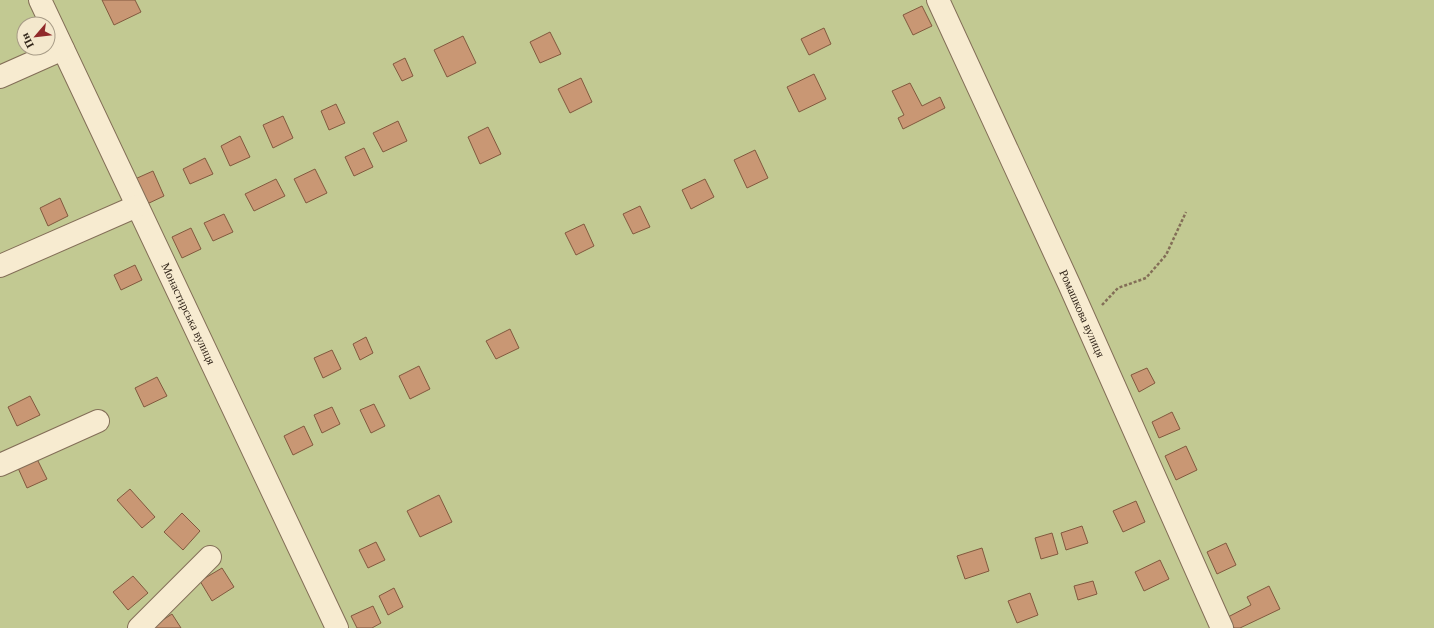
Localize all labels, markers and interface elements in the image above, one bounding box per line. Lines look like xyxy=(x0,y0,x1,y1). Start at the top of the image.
north arrow xyxy=(16,16,56,56)
text: Пн xyxy=(18,31,36,50)
street label: Монастирська вулиця xyxy=(158,261,219,367)
street label: Ромашкова вулиця xyxy=(1056,267,1108,360)

